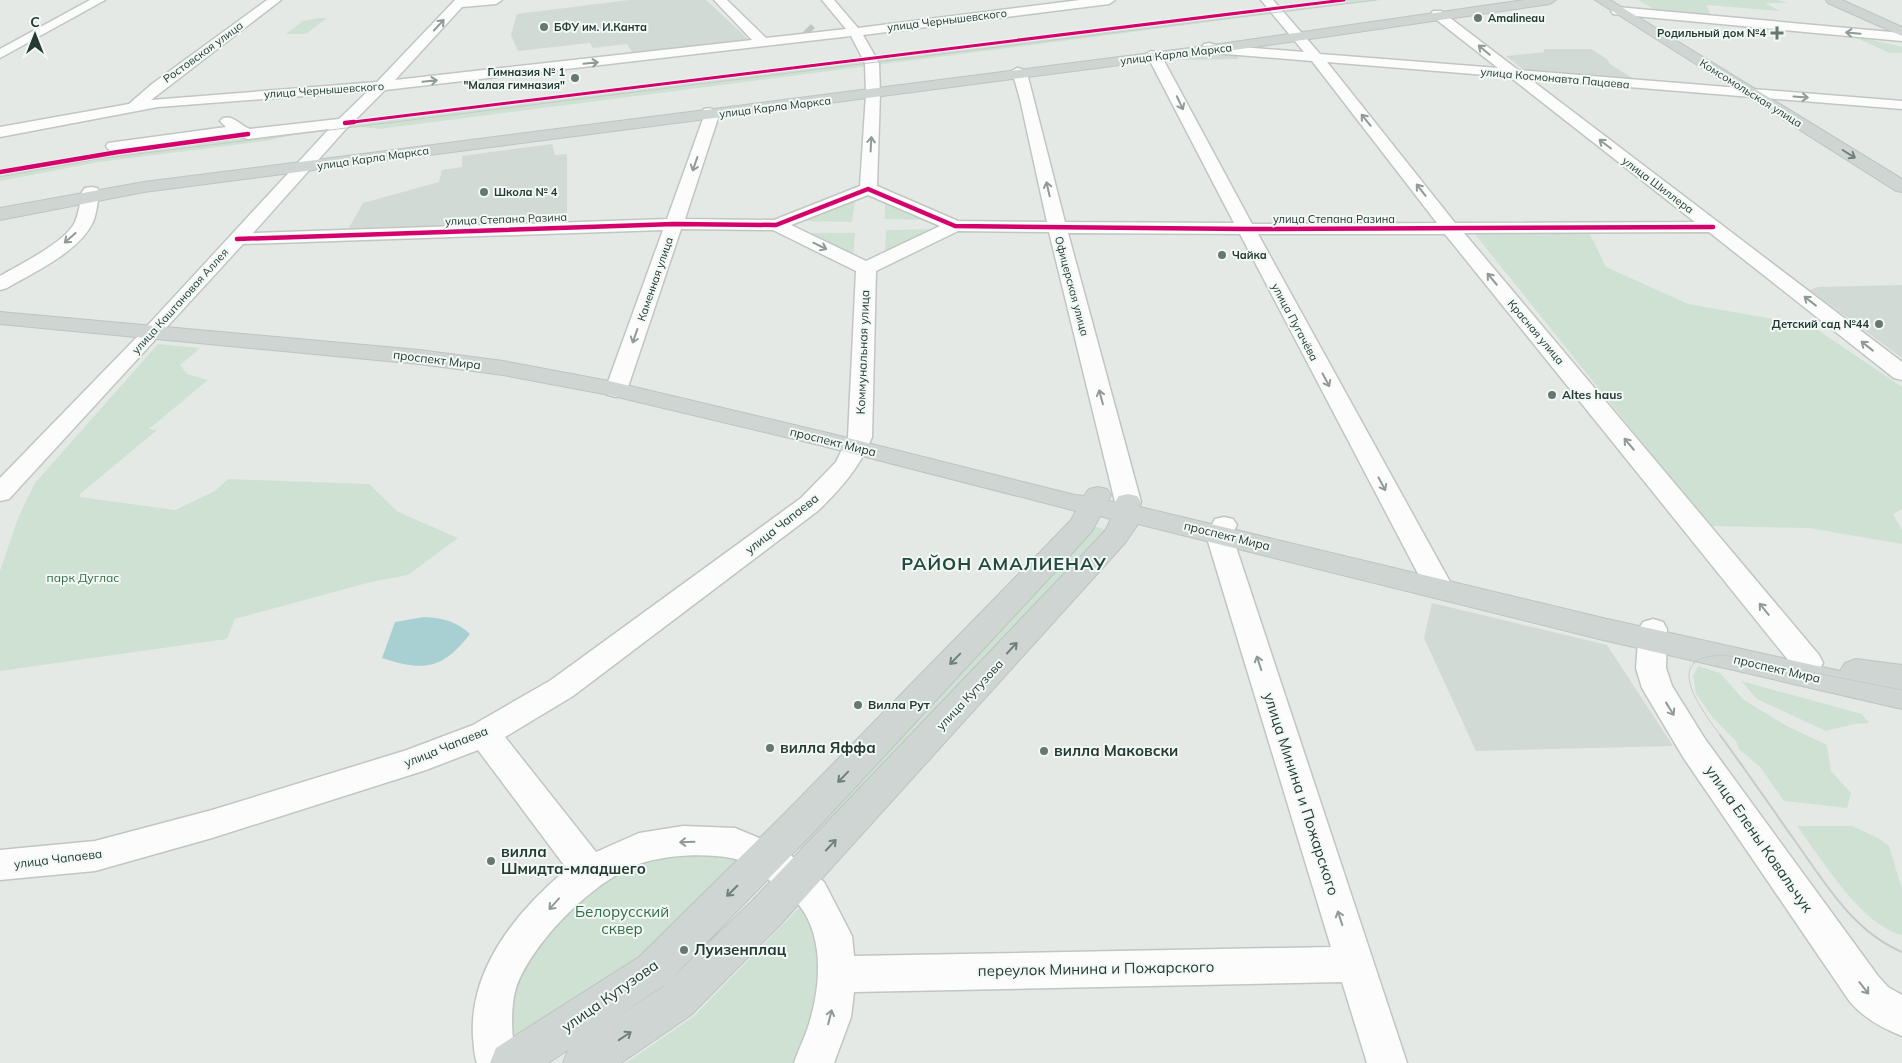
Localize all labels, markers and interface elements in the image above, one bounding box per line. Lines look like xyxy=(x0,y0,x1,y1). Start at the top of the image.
street label: улица Чернышевского xyxy=(886,6,1008,34)
north arrow xyxy=(10,10,60,60)
place label: Amalineau xyxy=(1488,11,1545,25)
marker: Amalineau xyxy=(1472,12,1484,24)
text: С xyxy=(30,13,40,31)
street label: Ростовская улица xyxy=(160,18,246,86)
one-way arrow xyxy=(433,19,445,32)
place label: БФУ им. И.Канта xyxy=(554,20,647,34)
marker: БФУ им. И.Канта xyxy=(538,21,550,33)
place label: Родильный дом №4 xyxy=(1657,26,1766,40)
marker: Родильный дом №4 xyxy=(1770,26,1784,40)
one-way arrow xyxy=(1846,28,1862,38)
street label: улица Карла Маркса xyxy=(1119,40,1233,68)
one-way arrow xyxy=(1478,45,1491,56)
street label: Комсомольская улица xyxy=(1697,56,1805,130)
one-way arrow xyxy=(583,58,599,68)
place label: Гимназия № 1 "Малая гимназия" xyxy=(463,65,565,92)
street label: улица Космонавта Пацаева xyxy=(1480,65,1630,91)
marker: Гимназия № 1 "Малая гимназия" xyxy=(569,72,581,84)
one-way arrow xyxy=(421,76,437,86)
street label: улица Чернышевского xyxy=(263,79,385,101)
street label: улица Карла Маркса xyxy=(718,93,832,121)
one-way arrow xyxy=(1793,93,1809,102)
one-way arrow xyxy=(1176,95,1185,110)
one-way arrow xyxy=(1360,113,1371,126)
one-way arrow xyxy=(866,137,875,153)
one-way arrow xyxy=(1598,139,1612,149)
street label: улица Карла Маркса xyxy=(316,143,430,173)
one-way arrow xyxy=(1841,149,1855,159)
street label: улица Шиллера xyxy=(1620,154,1696,216)
one-way arrow xyxy=(690,156,699,171)
one-way arrow xyxy=(1043,181,1052,197)
one-way arrow xyxy=(1416,183,1426,197)
place label: Школа № 4 xyxy=(494,185,558,199)
marker: Школа № 4 xyxy=(478,186,490,198)
street label: улица Степана Разина xyxy=(445,210,567,228)
street label: улица Степана Разина xyxy=(1273,212,1395,226)
one-way arrow xyxy=(63,232,76,244)
street label: Каменная улица xyxy=(634,235,676,323)
street label: Офицерская улица xyxy=(1052,235,1092,337)
one-way arrow xyxy=(812,242,827,251)
street label: улица Каштановая Аллея xyxy=(129,245,231,357)
place label: Чайка xyxy=(1232,248,1267,262)
marker: Чайка xyxy=(1216,249,1228,261)
one-way arrow xyxy=(1486,272,1498,285)
street label: улица Пугачёва xyxy=(1269,281,1321,363)
street label: Коммунальная улица xyxy=(853,289,872,415)
one-way arrow xyxy=(1804,296,1817,307)
street label: Красная улица xyxy=(1505,297,1567,367)
place label: Детский сад №44 xyxy=(1772,317,1869,331)
marker: Детский сад №44 xyxy=(1873,318,1885,330)
one-way arrow xyxy=(630,328,639,343)
one-way arrow xyxy=(1861,341,1874,352)
street label: проспект Мира xyxy=(392,347,482,372)
one-way arrow xyxy=(1322,372,1332,387)
place label: Altes haus xyxy=(1562,387,1622,402)
one-way arrow xyxy=(1096,389,1106,405)
marker: Altes haus xyxy=(1546,389,1558,401)
street label: проспект Мира xyxy=(788,424,878,459)
one-way arrow xyxy=(1623,438,1635,451)
one-way arrow xyxy=(1377,477,1387,492)
street label: улица Чапаева xyxy=(742,490,821,557)
street label: проспект Мира xyxy=(1182,518,1272,553)
district label: РАЙОН АМАЛИЕНАУ xyxy=(901,552,1107,575)
park label: парк Дуглас xyxy=(47,570,119,585)
one-way arrow xyxy=(1758,603,1769,616)
one-way arrow xyxy=(1007,642,1018,655)
street label: проспект Мира xyxy=(1732,651,1822,686)
one-way arrow xyxy=(949,653,961,665)
one-way arrow xyxy=(1254,655,1264,671)
street label: улица Кутузова xyxy=(933,656,1006,733)
street label: улица Минина и Пожарского xyxy=(1260,690,1343,898)
place label: Вилла Рут xyxy=(868,697,930,712)
marker: Вилла Рут xyxy=(852,699,864,711)
one-way arrow xyxy=(1666,701,1676,715)
street label: улица Чапаева xyxy=(402,723,490,770)
place label: вилла Яффа xyxy=(780,738,876,757)
place label: вилла Маковски xyxy=(1054,741,1178,760)
marker: вилла Яффа xyxy=(764,742,776,754)
marker: вилла Маковски xyxy=(1038,745,1050,757)
street label: улица Елены Ковальчук xyxy=(1701,761,1818,917)
one-way arrow xyxy=(837,771,849,783)
one-way arrow xyxy=(679,837,696,847)
one-way arrow xyxy=(825,839,837,851)
place label: вилла Шмидта-младшего xyxy=(501,842,646,878)
street label: улица Чапаева xyxy=(13,846,103,871)
marker: вилла Шмидта-младшего xyxy=(485,855,497,867)
one-way arrow xyxy=(726,885,738,897)
one-way arrow xyxy=(548,897,560,910)
park label: Белорусский сквер xyxy=(575,902,669,938)
one-way arrow xyxy=(1335,910,1344,926)
place label: Луизенплац xyxy=(694,940,787,959)
marker: Луизенплац xyxy=(678,944,690,956)
street label: улица Кутузова xyxy=(558,955,662,1036)
street label: переулок Минина и Пожарского xyxy=(977,957,1214,980)
one-way arrow xyxy=(1859,981,1870,994)
one-way arrow xyxy=(826,1010,835,1026)
one-way arrow xyxy=(618,1031,632,1041)

